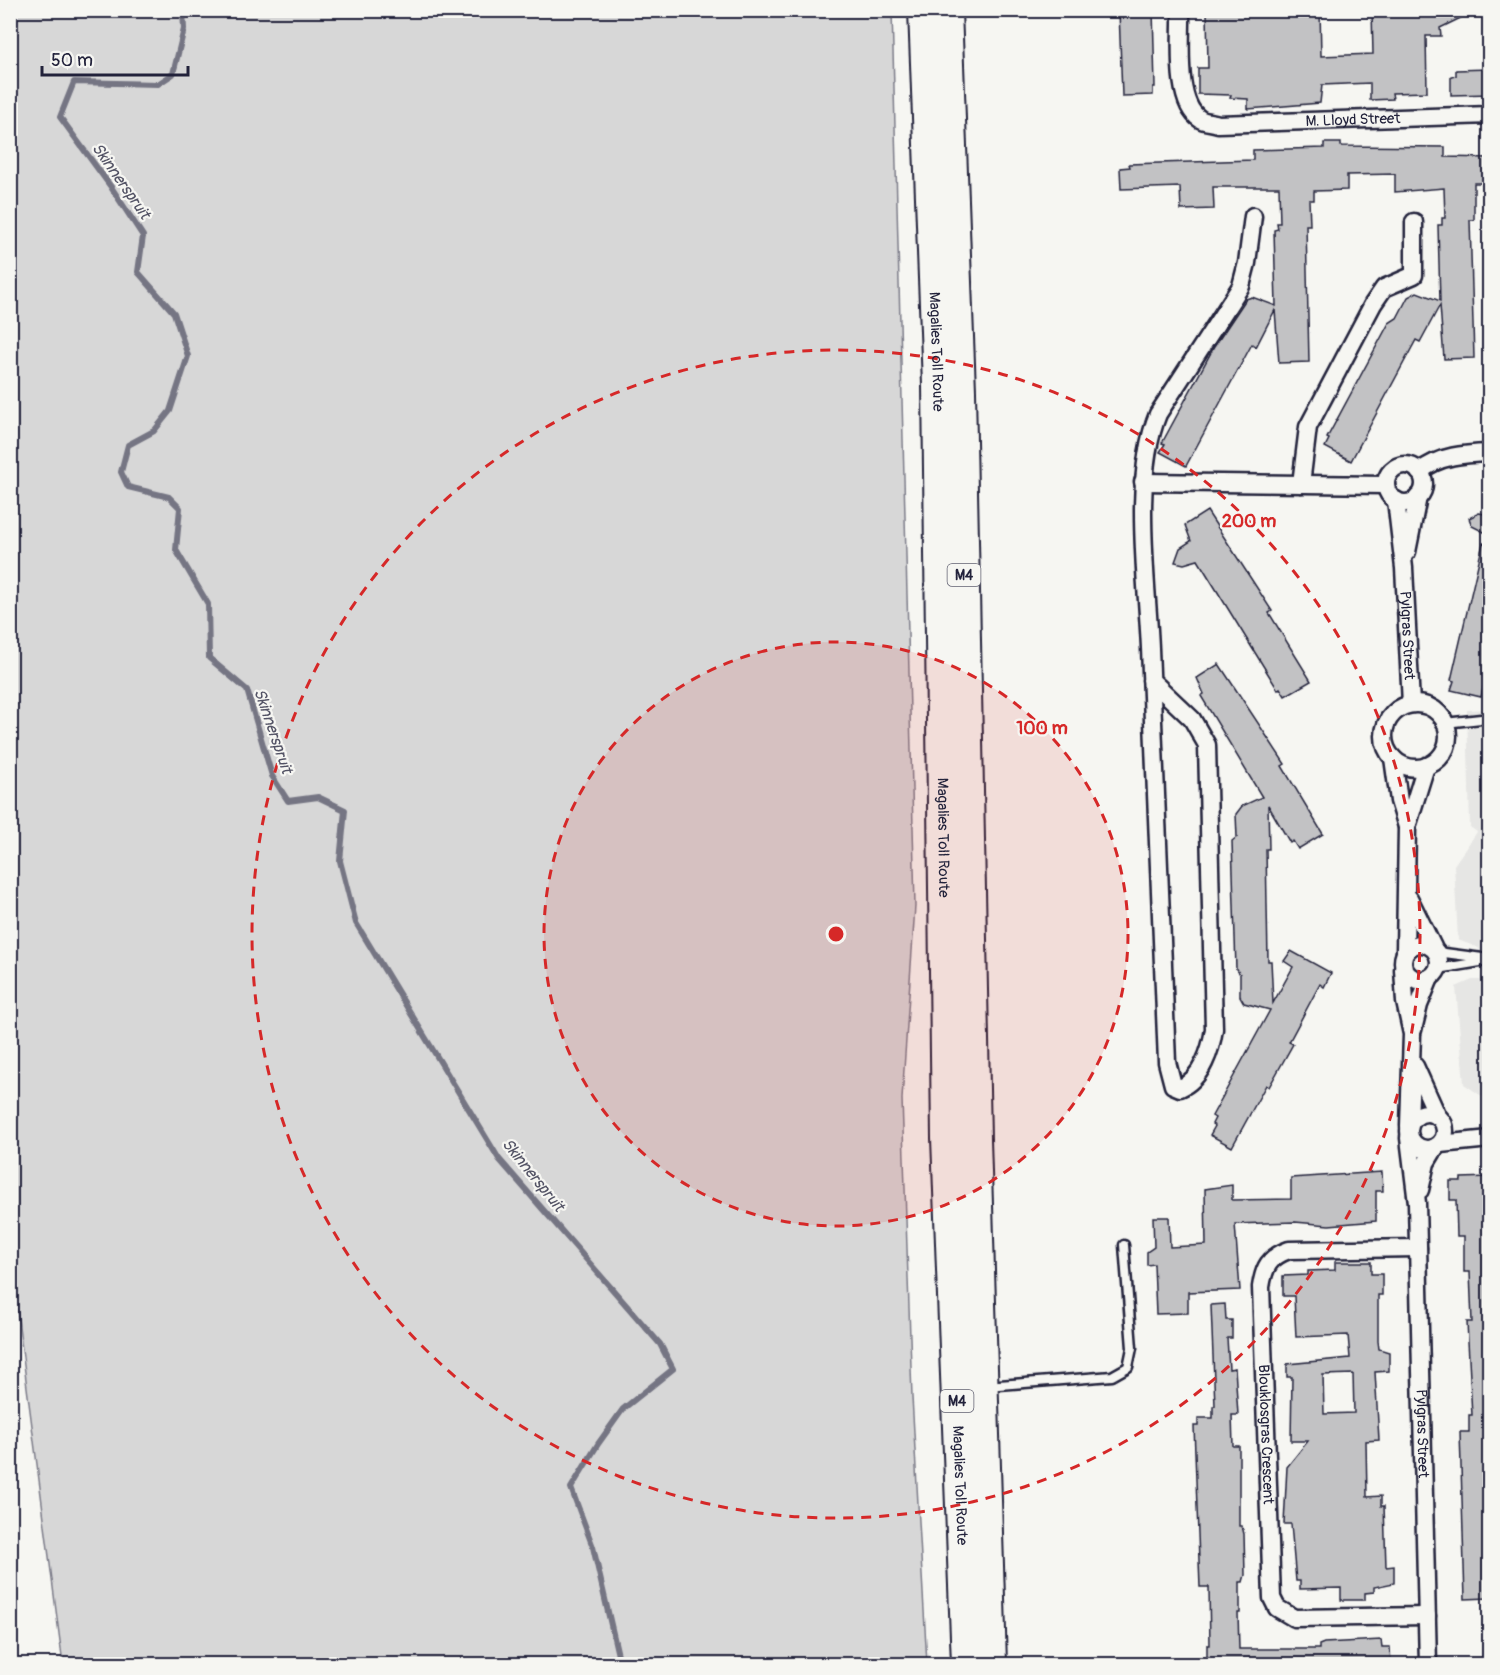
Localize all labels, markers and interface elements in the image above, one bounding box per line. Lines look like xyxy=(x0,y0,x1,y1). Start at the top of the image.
scale bar xyxy=(42,39,188,77)
text: 50 m xyxy=(51,49,93,72)
street label: M. Lloyd Street xyxy=(1305,108,1402,131)
water label: Skinnerspruit xyxy=(88,139,155,224)
street label: Magalies Toll Route xyxy=(925,292,948,412)
text: 200 m xyxy=(1222,510,1276,533)
road number: M4 xyxy=(948,564,980,586)
street label: Pylgras Street xyxy=(1396,591,1419,681)
water label: Skinnerspruit xyxy=(249,686,297,777)
text: 100 m xyxy=(1016,717,1068,740)
street label: Magalies Toll Route xyxy=(933,778,954,898)
centre of rings xyxy=(826,924,846,944)
water label: Skinnerspruit xyxy=(497,1134,569,1217)
street label: Blouklosgras Crescent xyxy=(1254,1364,1278,1505)
street label: Pylgras Street xyxy=(1412,1389,1433,1479)
road number: M4 xyxy=(940,1390,974,1412)
street label: Magalies Toll Route xyxy=(948,1425,972,1546)

